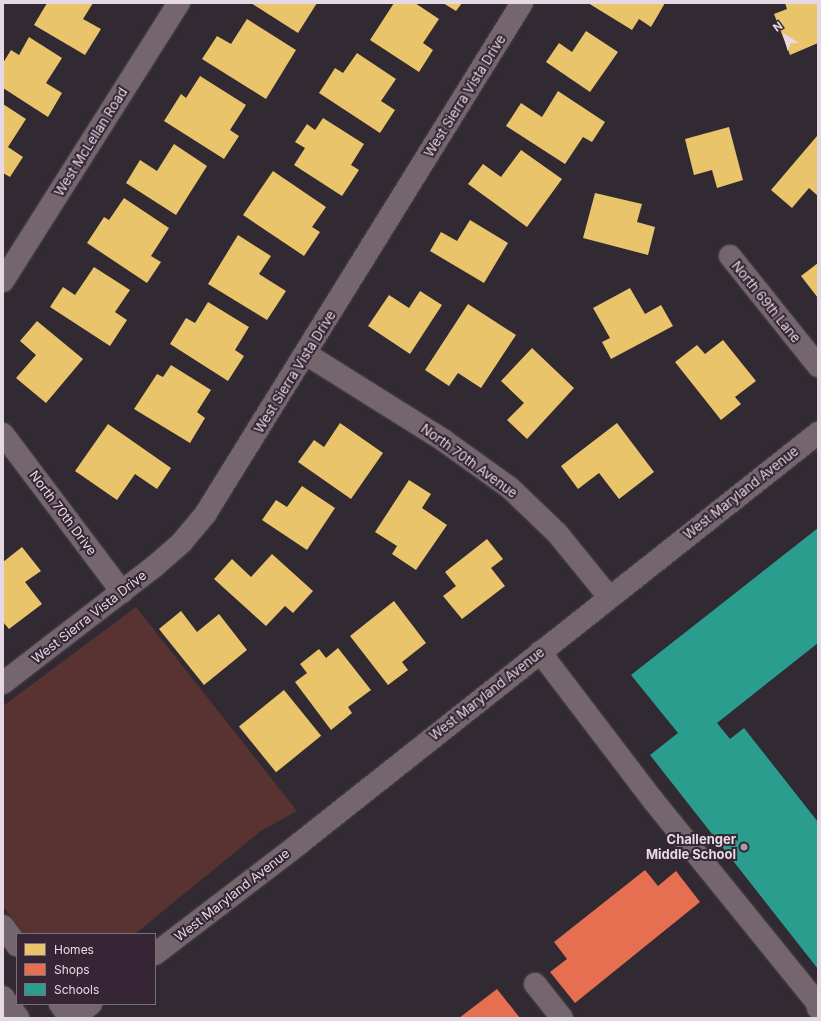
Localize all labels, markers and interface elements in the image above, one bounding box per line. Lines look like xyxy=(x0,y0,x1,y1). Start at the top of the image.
north arrow xyxy=(765,16,805,56)
text: N xyxy=(770,18,785,35)
street label: West Sierra Vista Drive xyxy=(421,32,509,160)
street label: West McLellan Road xyxy=(51,85,131,199)
street label: North 69th Lane xyxy=(728,258,804,346)
street label: West Sierra Vista Drive xyxy=(251,308,339,436)
street label: North 70th Avenue xyxy=(418,421,520,501)
street label: West Maryland Avenue xyxy=(680,443,802,543)
street label: North 70th Drive xyxy=(26,468,100,558)
street label: West Sierra Vista Drive xyxy=(29,567,149,667)
street label: West Maryland Avenue xyxy=(426,644,548,744)
place label: Challenger Middle School xyxy=(646,832,736,863)
marker: Challenger Middle School xyxy=(739,842,749,852)
street label: West Maryland Avenue xyxy=(171,845,293,945)
legend xyxy=(16,933,156,1005)
text: Homes xyxy=(54,942,94,957)
text: Shops xyxy=(54,962,90,977)
text: Schools xyxy=(54,982,99,997)

